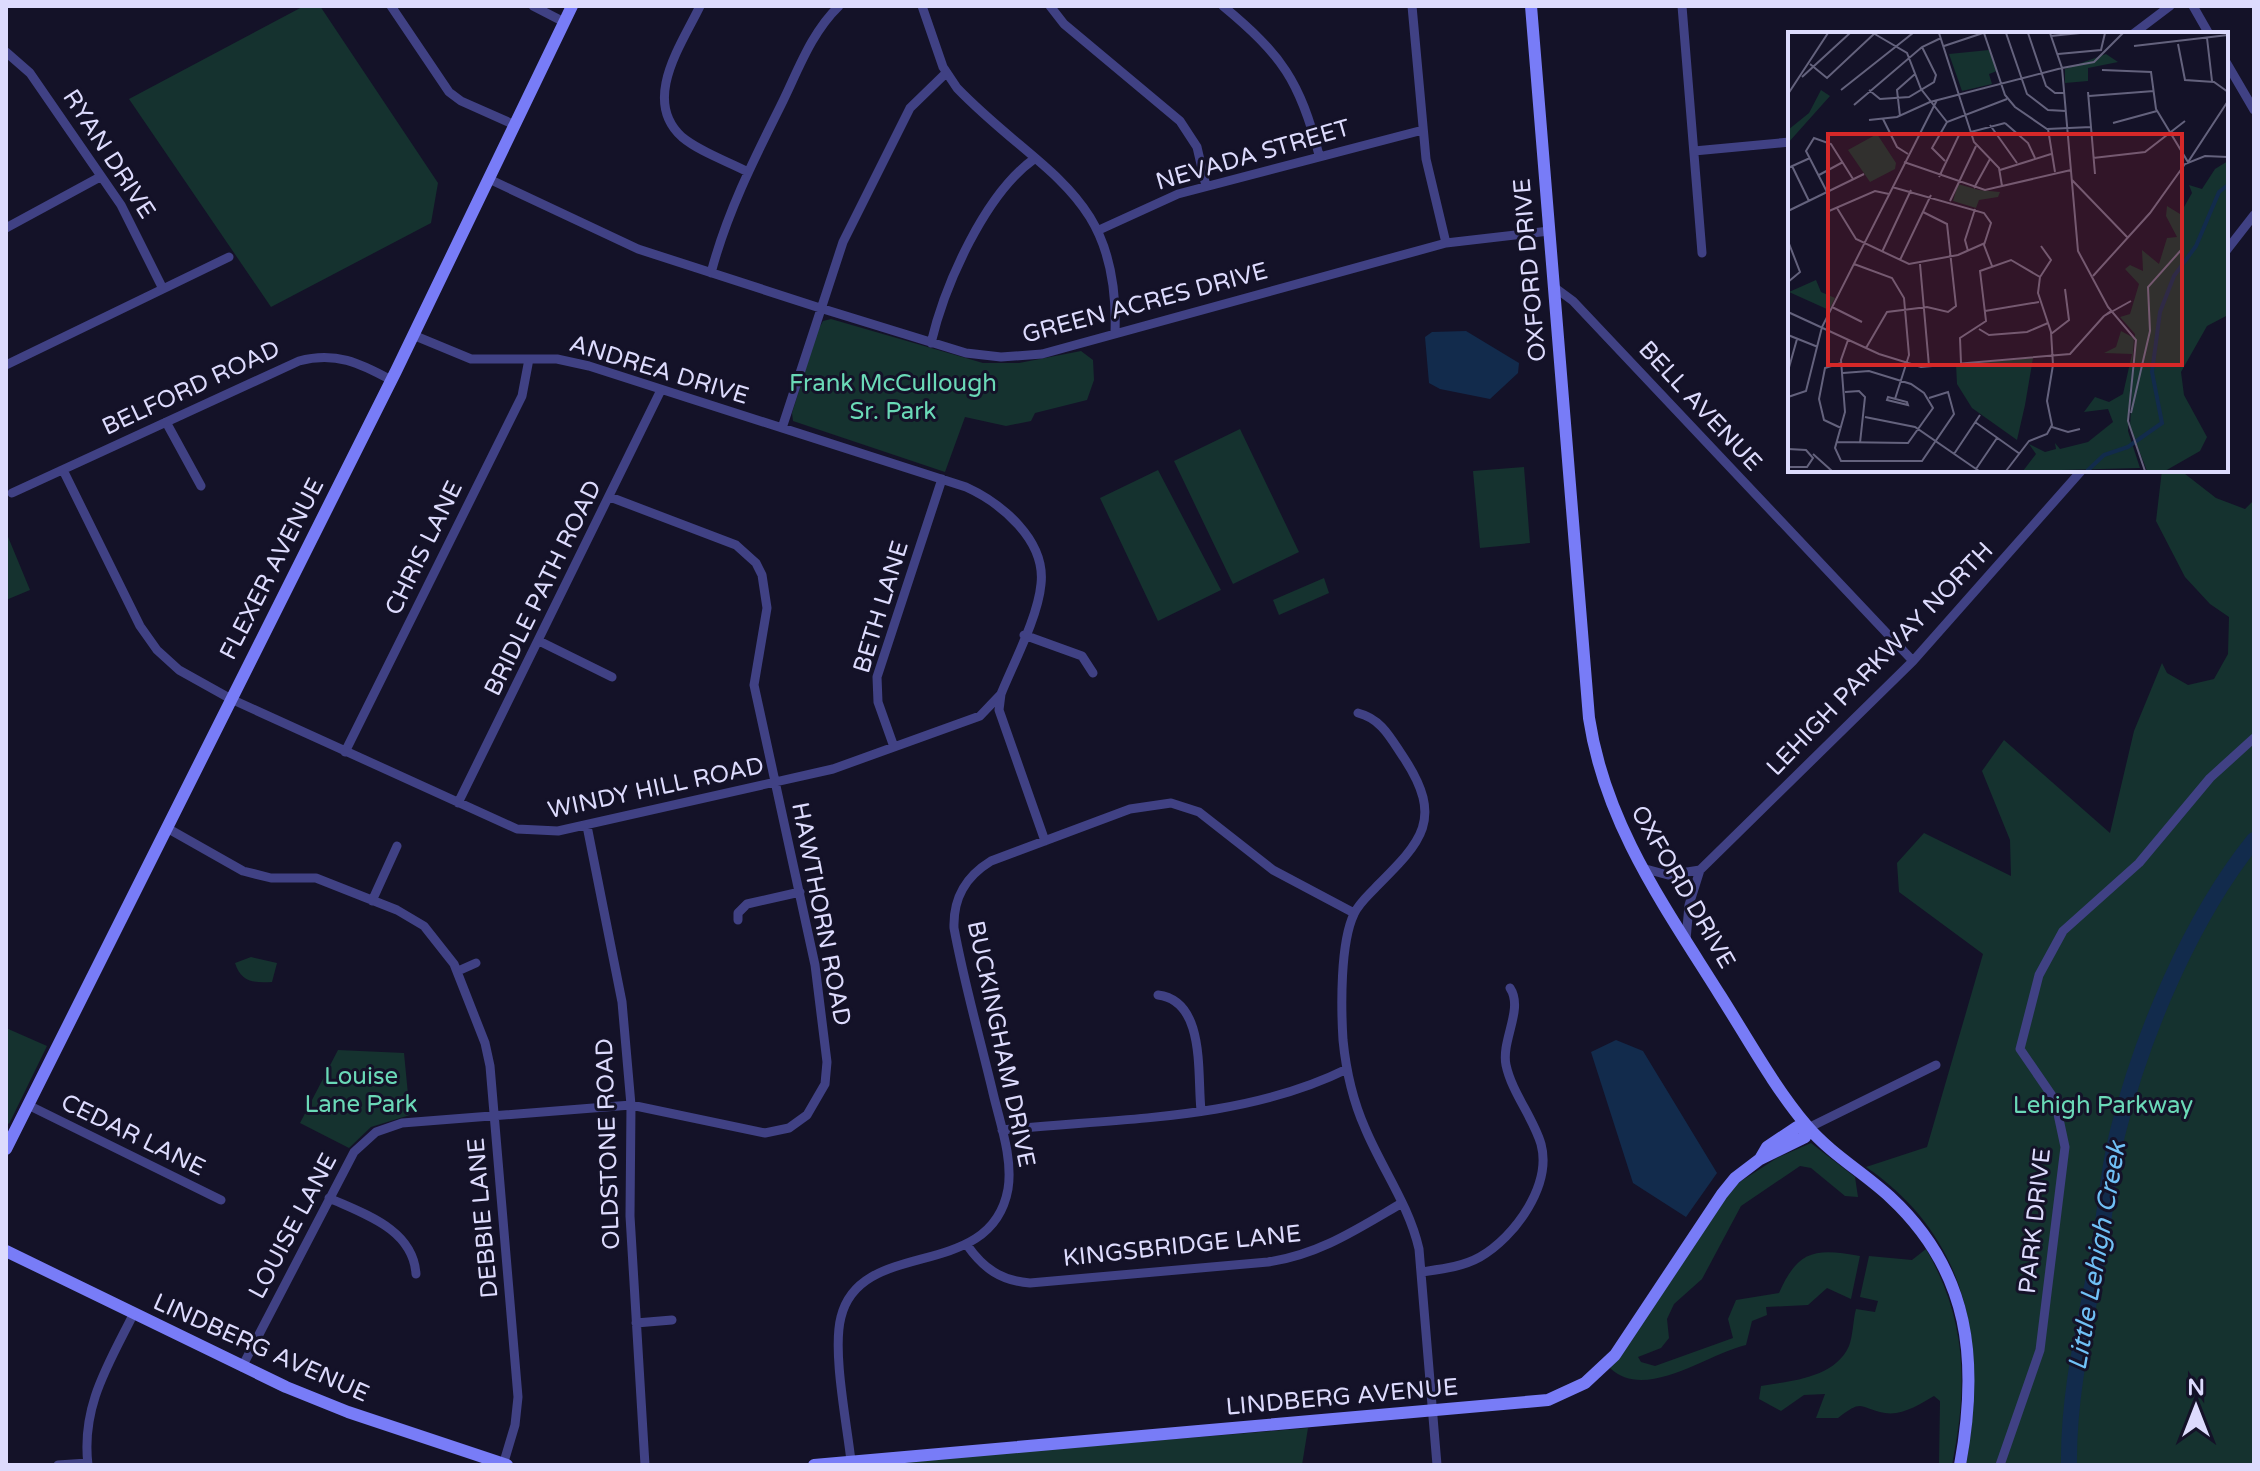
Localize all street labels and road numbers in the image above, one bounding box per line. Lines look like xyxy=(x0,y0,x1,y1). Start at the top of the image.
street label: RYAN DRIVE xyxy=(56,84,162,224)
street label: NEVADA STREET xyxy=(1153,113,1354,197)
street label: OXFORD DRIVE xyxy=(1508,177,1552,363)
street label: GREEN ACRES DRIVE xyxy=(1019,256,1271,350)
street label: ANDREA DRIVE xyxy=(566,329,752,411)
street label: BELFORD ROAD xyxy=(97,334,285,442)
street label: BELL AVENUE xyxy=(1632,335,1768,477)
street label: FLEXER AVENUE xyxy=(214,473,330,665)
street label: BRIDLE PATH ROAD xyxy=(478,475,608,701)
street label: CHRIS LANE xyxy=(379,476,469,620)
street label: LEHIGH PARKWAY NORTH xyxy=(1761,536,1999,782)
street label: BETH LANE xyxy=(847,537,915,677)
street label: WINDY HILL ROAD xyxy=(545,751,767,825)
street label: HAWTHORN ROAD xyxy=(785,800,857,1028)
street label: OXFORD DRIVE xyxy=(1624,800,1742,974)
street label: BUCKINGHAM DRIVE xyxy=(961,918,1041,1170)
street label: OLDSTONE ROAD xyxy=(590,1038,626,1250)
street label: CEDAR LANE xyxy=(56,1088,210,1182)
street label: DEBBIE LANE xyxy=(462,1137,504,1299)
street label: PARK DRIVE xyxy=(2013,1147,2057,1295)
street label: LOUISE LANE xyxy=(243,1148,343,1304)
street label: KINGSBRIDGE LANE xyxy=(1061,1219,1303,1273)
street label: LINDBERG AVENUE xyxy=(149,1287,373,1409)
street label: LINDBERG AVENUE xyxy=(1225,1372,1459,1422)

